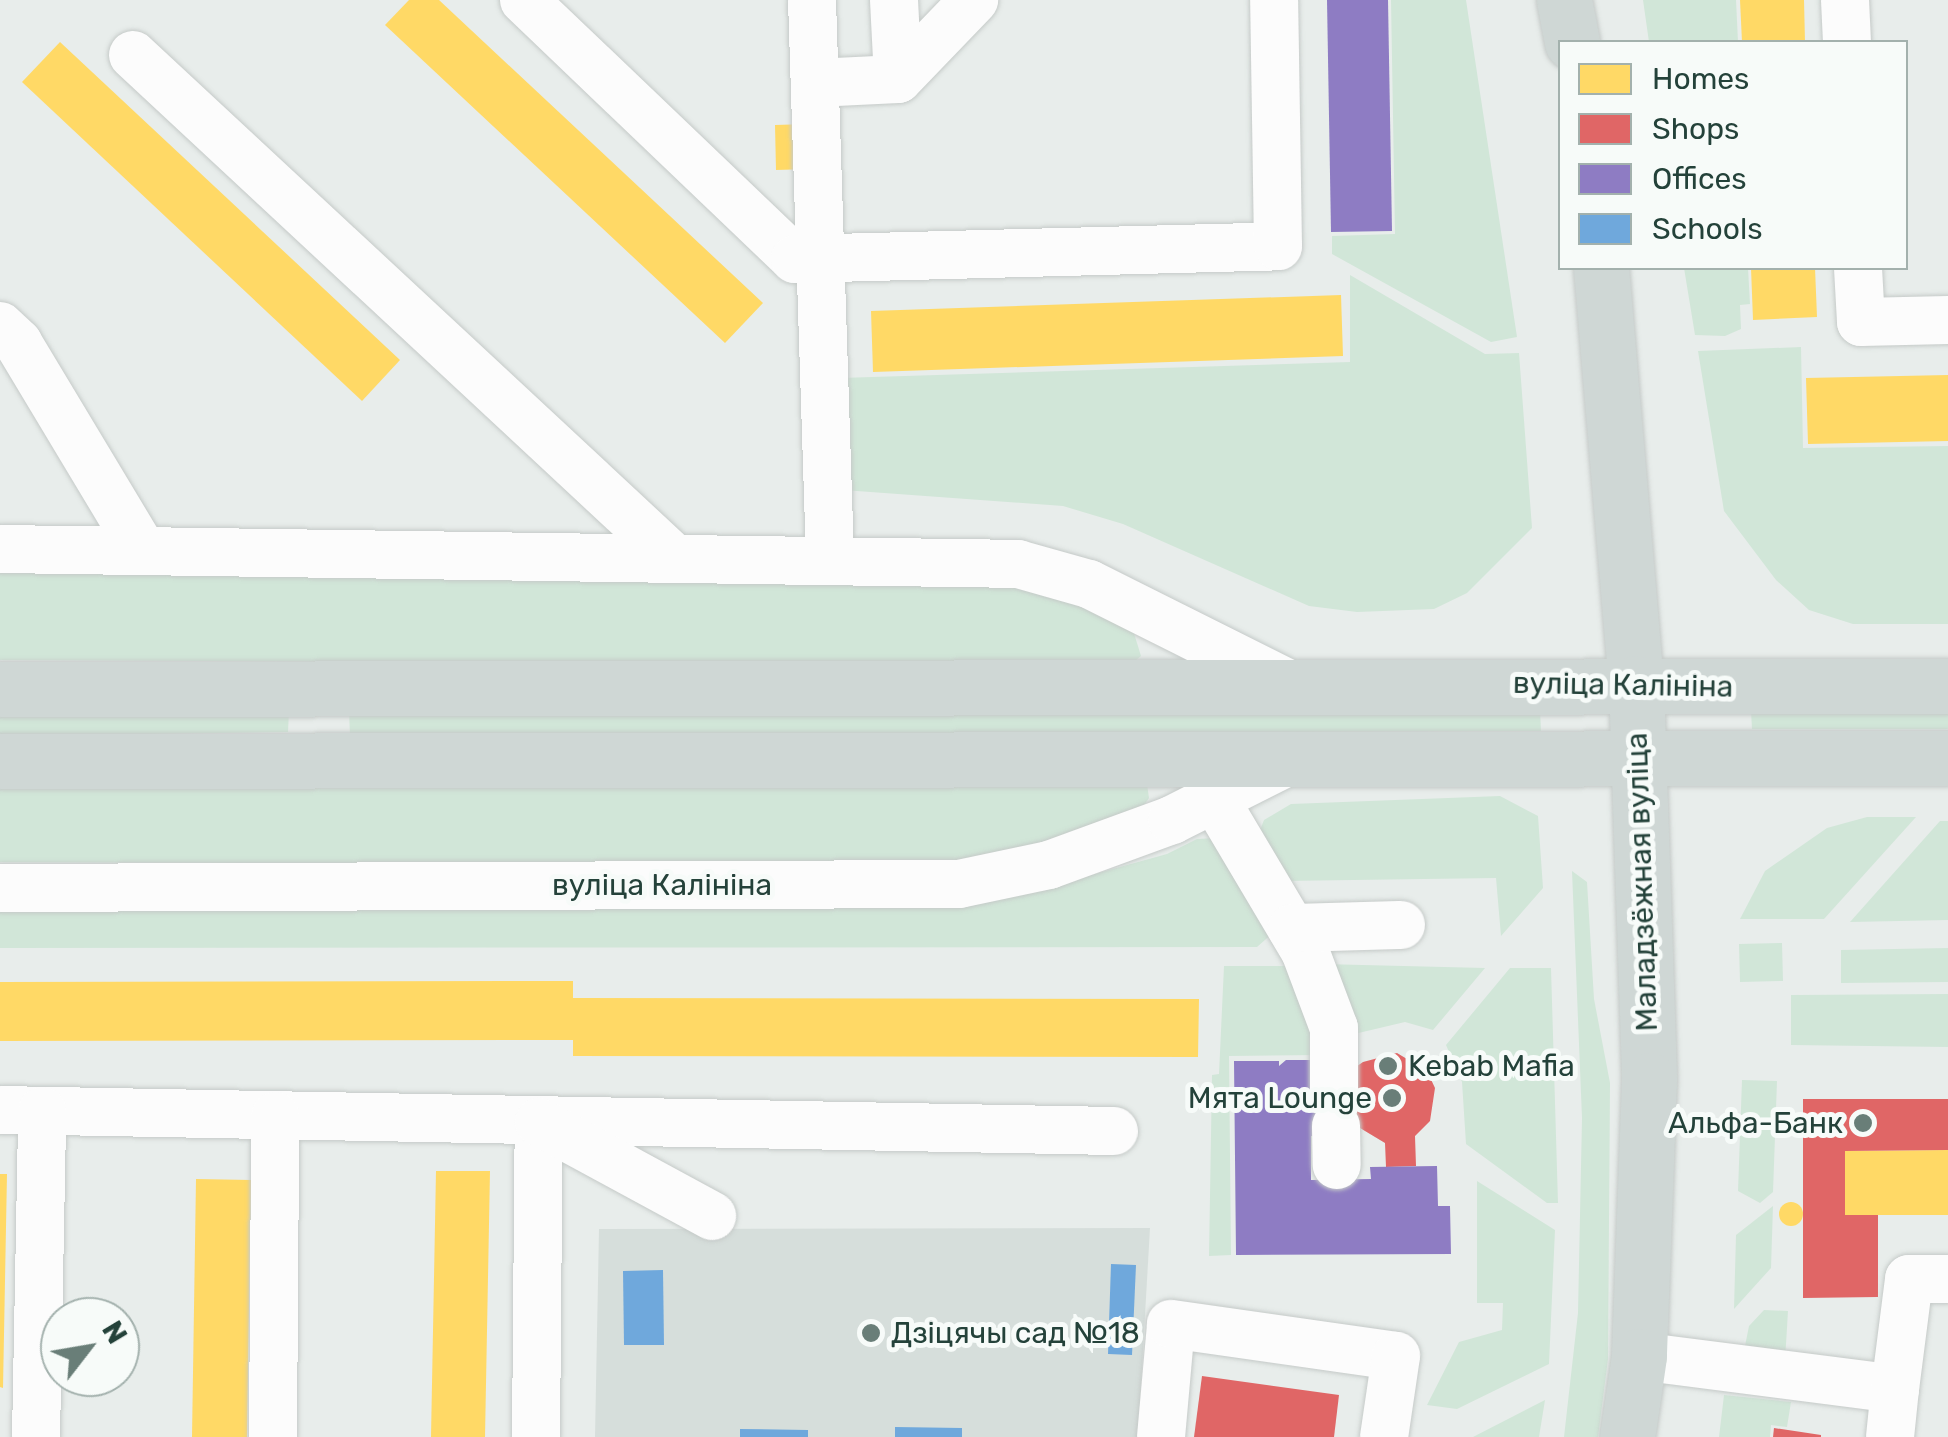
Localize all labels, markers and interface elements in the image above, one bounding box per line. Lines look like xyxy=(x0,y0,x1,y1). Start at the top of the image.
legend xyxy=(1558,40,1908,270)
text: Homes xyxy=(1652,61,1749,97)
text: Shops xyxy=(1652,111,1739,147)
text: Offices xyxy=(1652,161,1747,197)
text: Schools xyxy=(1652,211,1763,247)
street label: вуліца Калініна xyxy=(1513,665,1733,705)
street label: Маладзёжная вуліца xyxy=(1619,732,1665,1032)
street label: вуліца Калініна xyxy=(552,867,772,903)
place label: Kebab Mafia xyxy=(1408,1048,1575,1084)
marker: Kebab Mafia xyxy=(1377,1055,1399,1077)
place label: Мята Lounge xyxy=(1188,1080,1372,1116)
marker: Мята Lounge xyxy=(1381,1087,1403,1109)
place label: Альфа-Банк xyxy=(1668,1105,1843,1141)
marker: Альфа-Банк xyxy=(1852,1112,1874,1134)
north arrow xyxy=(40,1297,140,1397)
text: N xyxy=(95,1315,134,1349)
place label: Дзіцячы сад №18 xyxy=(891,1315,1140,1351)
marker: Дзіцячы сад №18 xyxy=(860,1322,882,1344)

